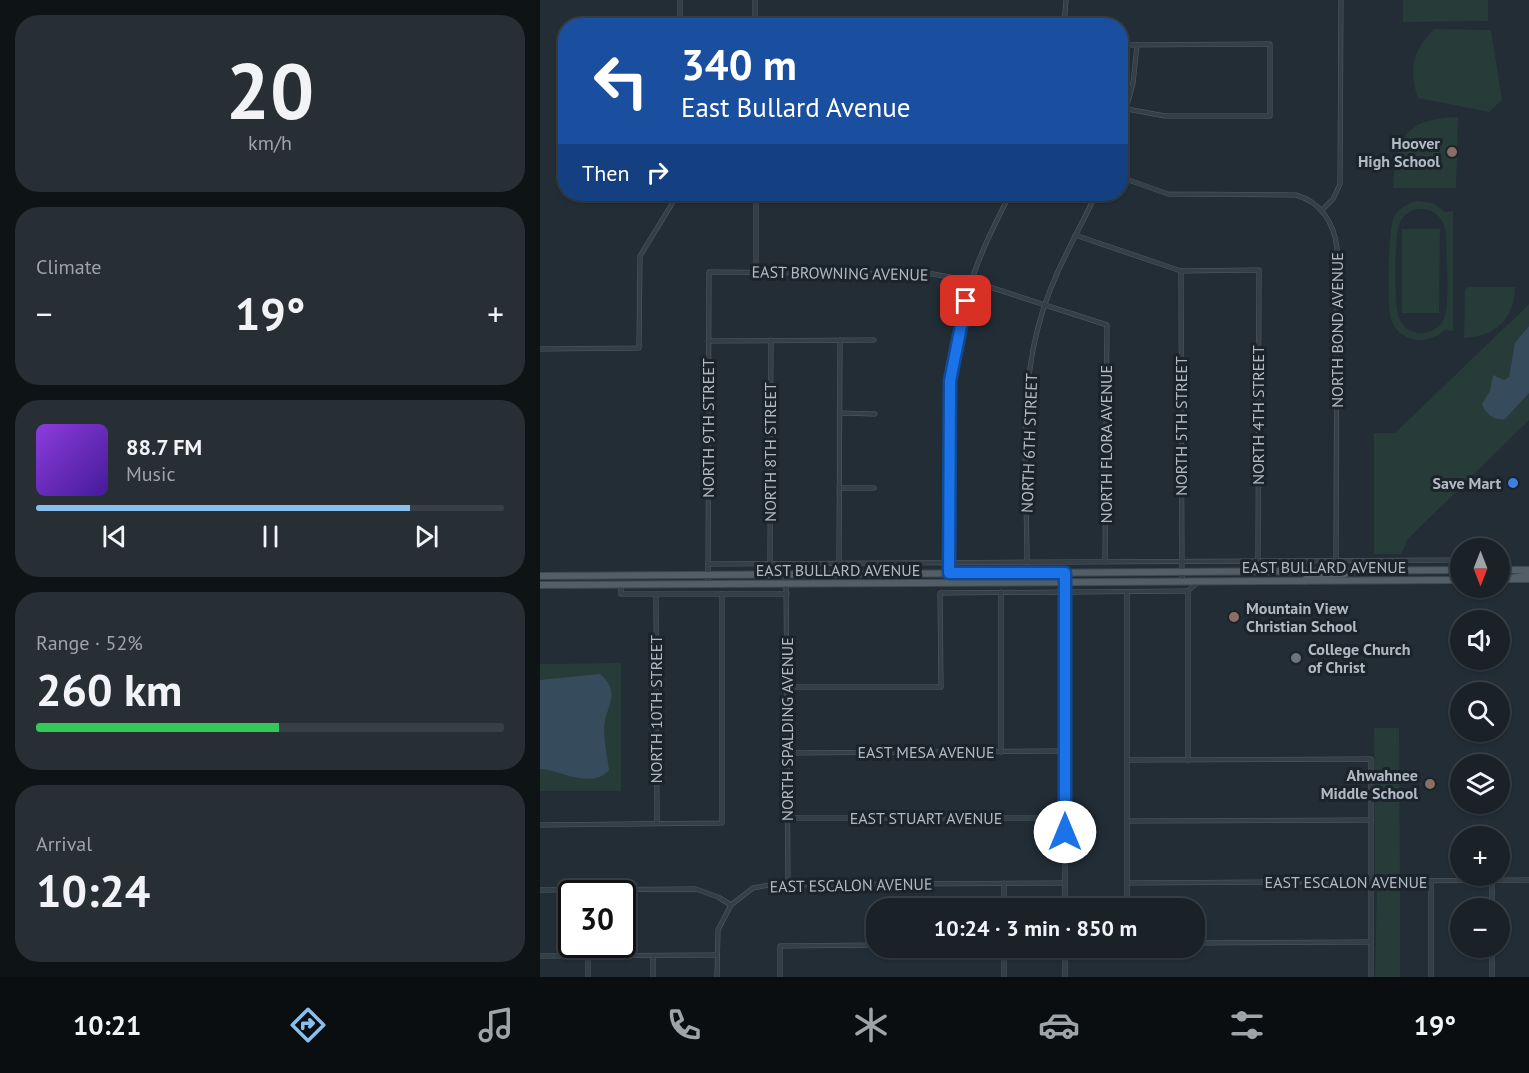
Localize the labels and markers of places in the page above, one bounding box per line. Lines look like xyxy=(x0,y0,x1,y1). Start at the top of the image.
place label: Hoover High School xyxy=(1358,133,1440,171)
marker: Hoover High School xyxy=(1445,145,1459,159)
pin xyxy=(940,275,991,326)
place label: Save Mart xyxy=(1432,473,1501,493)
marker: Save Mart xyxy=(1506,476,1520,490)
place label: Mountain View Christian School xyxy=(1246,598,1357,636)
marker: Mountain View Christian School xyxy=(1227,610,1241,624)
place label: College Church of Christ xyxy=(1308,639,1411,677)
marker: College Church of Christ xyxy=(1289,651,1303,665)
place label: Ahwahnee Middle School xyxy=(1321,765,1418,803)
marker: Ahwahnee Middle School xyxy=(1423,777,1437,791)

